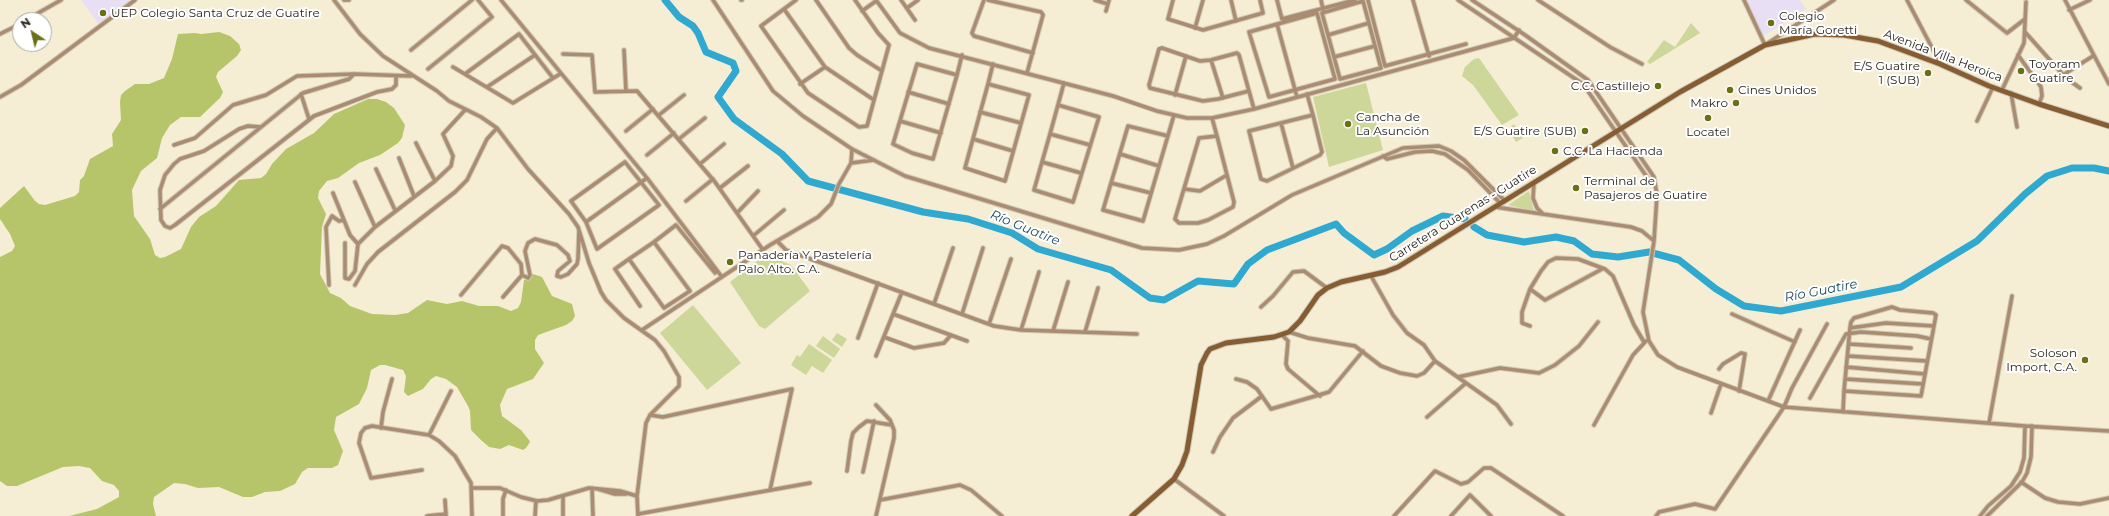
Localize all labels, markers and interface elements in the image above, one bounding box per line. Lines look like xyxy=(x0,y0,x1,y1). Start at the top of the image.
place label: UEP Colegio Santa Cruz de Guatire xyxy=(111,6,320,20)
marker: UEP Colegio Santa Cruz de Guatire xyxy=(98,8,108,18)
place label: Colegio María Goretti xyxy=(1779,9,1857,37)
north arrow xyxy=(12,12,52,52)
text: N xyxy=(18,15,33,31)
marker: Colegio María Goretti xyxy=(1766,18,1776,28)
street label: Avenida Villa Heroica xyxy=(1882,27,2004,85)
place label: Toyoram Guatire xyxy=(2029,57,2081,85)
place label: E/S Guatire 1 (SUB) xyxy=(1853,59,1920,87)
marker: Toyoram Guatire xyxy=(2016,66,2026,76)
marker: E/S Guatire 1 (SUB) xyxy=(1923,68,1933,78)
place label: C.C. Castillejo xyxy=(1571,79,1650,93)
marker: C.C. Castillejo xyxy=(1653,81,1663,91)
place label: Cines Unidos xyxy=(1738,83,1816,97)
marker: Cines Unidos xyxy=(1725,85,1735,95)
place label: Makro xyxy=(1690,96,1728,110)
marker: Makro xyxy=(1731,98,1741,108)
place label: Cancha de La Asunción xyxy=(1356,110,1429,138)
marker: Locatel xyxy=(1703,113,1713,123)
marker: Cancha de La Asunción xyxy=(1343,119,1353,129)
place label: E/S Guatire (SUB) xyxy=(1473,124,1577,138)
place label: Locatel xyxy=(1686,125,1730,139)
marker: E/S Guatire (SUB) xyxy=(1580,126,1590,136)
place label: C.C. La Hacienda xyxy=(1563,144,1663,158)
marker: C.C. La Hacienda xyxy=(1550,146,1560,156)
street label: Carretera Guarenas - Guatire xyxy=(1387,163,1539,265)
place label: Terminal de Pasajeros de Guatire xyxy=(1584,174,1707,202)
marker: Terminal de Pasajeros de Guatire xyxy=(1571,183,1581,193)
water label: Río Guatire xyxy=(988,207,1062,249)
place label: Panadería Y Pastelería Palo Alto. C.A. xyxy=(738,248,872,276)
marker: Panadería Y Pastelería Palo Alto. C.A. xyxy=(725,257,735,267)
water label: Río Guatire xyxy=(1783,276,1859,306)
place label: Soloson Import, C.A. xyxy=(2006,346,2077,374)
marker: Soloson Import, C.A. xyxy=(2080,355,2090,365)

